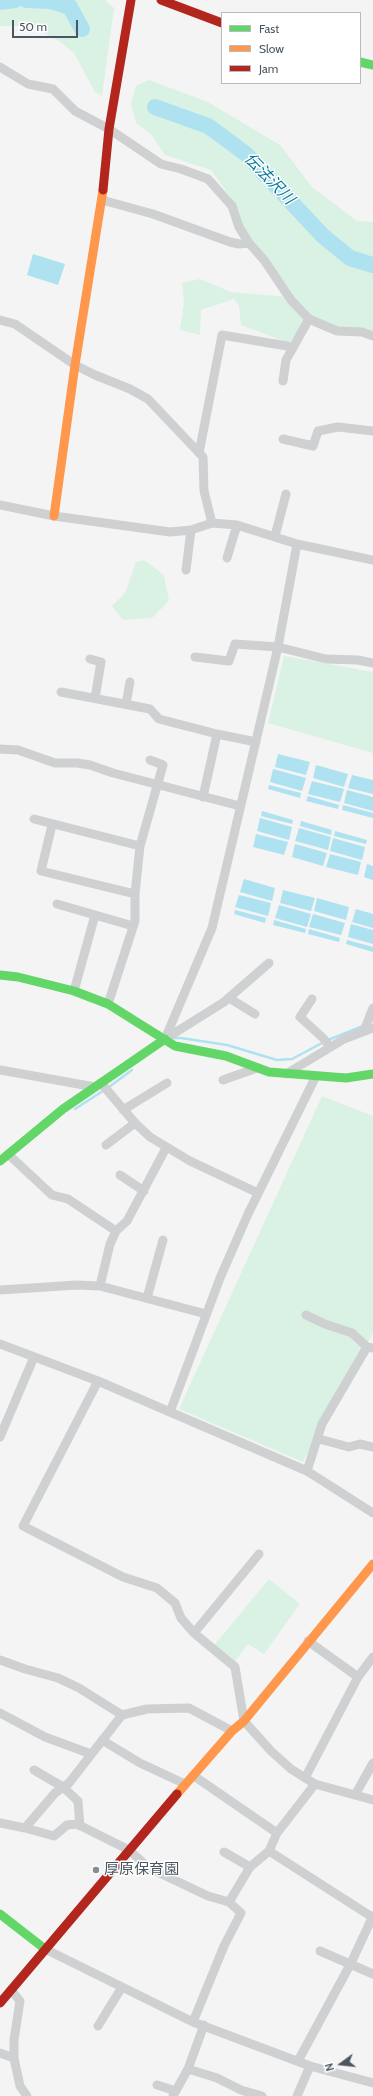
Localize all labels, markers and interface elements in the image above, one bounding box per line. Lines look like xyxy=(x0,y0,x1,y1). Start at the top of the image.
scale bar xyxy=(14,12,80,38)
legend xyxy=(221,12,361,84)
text: 50 m xyxy=(19,19,47,34)
text: Fast xyxy=(259,21,279,36)
text: Slow xyxy=(259,41,284,56)
text: Jam xyxy=(259,61,278,76)
water label: 伝法沢川 xyxy=(240,149,298,209)
place label: 厚原保育園 xyxy=(104,1861,179,1879)
marker: 厚原保育園 xyxy=(91,1865,101,1875)
north arrow xyxy=(321,2044,361,2084)
text: N xyxy=(322,2062,337,2073)

